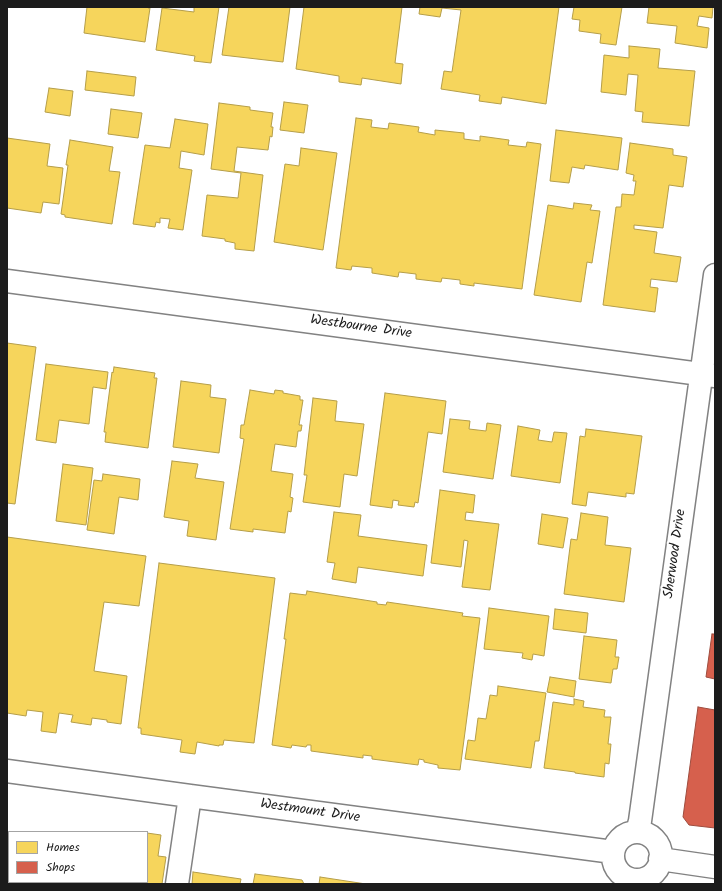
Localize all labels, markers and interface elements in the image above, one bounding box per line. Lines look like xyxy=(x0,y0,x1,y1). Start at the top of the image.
street label: Westbourne Drive xyxy=(309,313,413,343)
street label: Sherwood Drive xyxy=(661,508,691,600)
street label: Westmount Drive xyxy=(259,797,361,827)
legend xyxy=(8,831,148,883)
text: Homes xyxy=(46,838,80,857)
text: Shops xyxy=(46,858,75,877)

